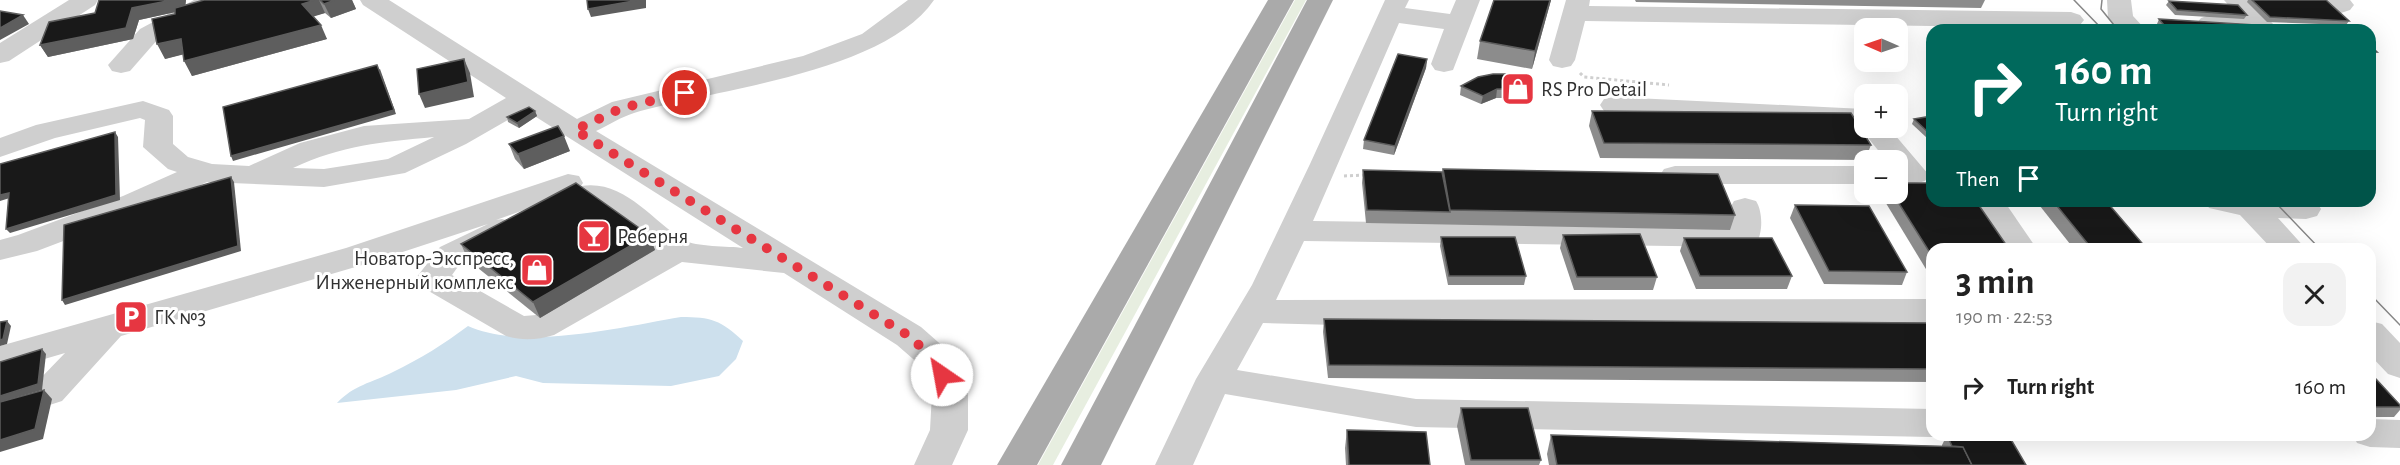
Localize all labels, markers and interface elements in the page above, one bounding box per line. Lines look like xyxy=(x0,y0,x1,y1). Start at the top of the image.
north arrow xyxy=(1854,18,1908,72)
map controls xyxy=(1854,18,1908,204)
icon: right xyxy=(1956,48,2034,126)
text: 160 m xyxy=(2055,50,2153,92)
pin xyxy=(659,67,710,118)
shop icon: RS Pro Detail xyxy=(1500,71,1536,107)
icon: arrive xyxy=(668,76,701,109)
place label: RS Pro Detail xyxy=(1541,79,1647,100)
button: + xyxy=(1854,84,1908,138)
text: Turn right xyxy=(2055,99,2158,126)
button: − xyxy=(1854,150,1908,204)
icon: arrive xyxy=(2012,162,2045,195)
text: Then xyxy=(1956,168,2000,190)
bar icon: Реберня xyxy=(576,218,612,254)
place label: Реберня xyxy=(617,226,688,247)
place label: Новатор-Экспресс, Инженерный комплекс xyxy=(315,248,514,293)
shop icon: Новатор-Экспресс, Инженерный комплекс xyxy=(519,252,555,288)
button: close xyxy=(2283,263,2346,326)
text: 3 min xyxy=(1956,264,2034,300)
parking icon: ГК №3 xyxy=(113,299,149,335)
place label: ГК №3 xyxy=(154,307,206,328)
text: 190 m · 22:53 xyxy=(1956,307,2053,327)
position arrow xyxy=(910,343,974,407)
icon: right xyxy=(1956,371,1989,404)
text: Turn right xyxy=(2007,376,2094,398)
text: 160 m xyxy=(2295,376,2346,398)

